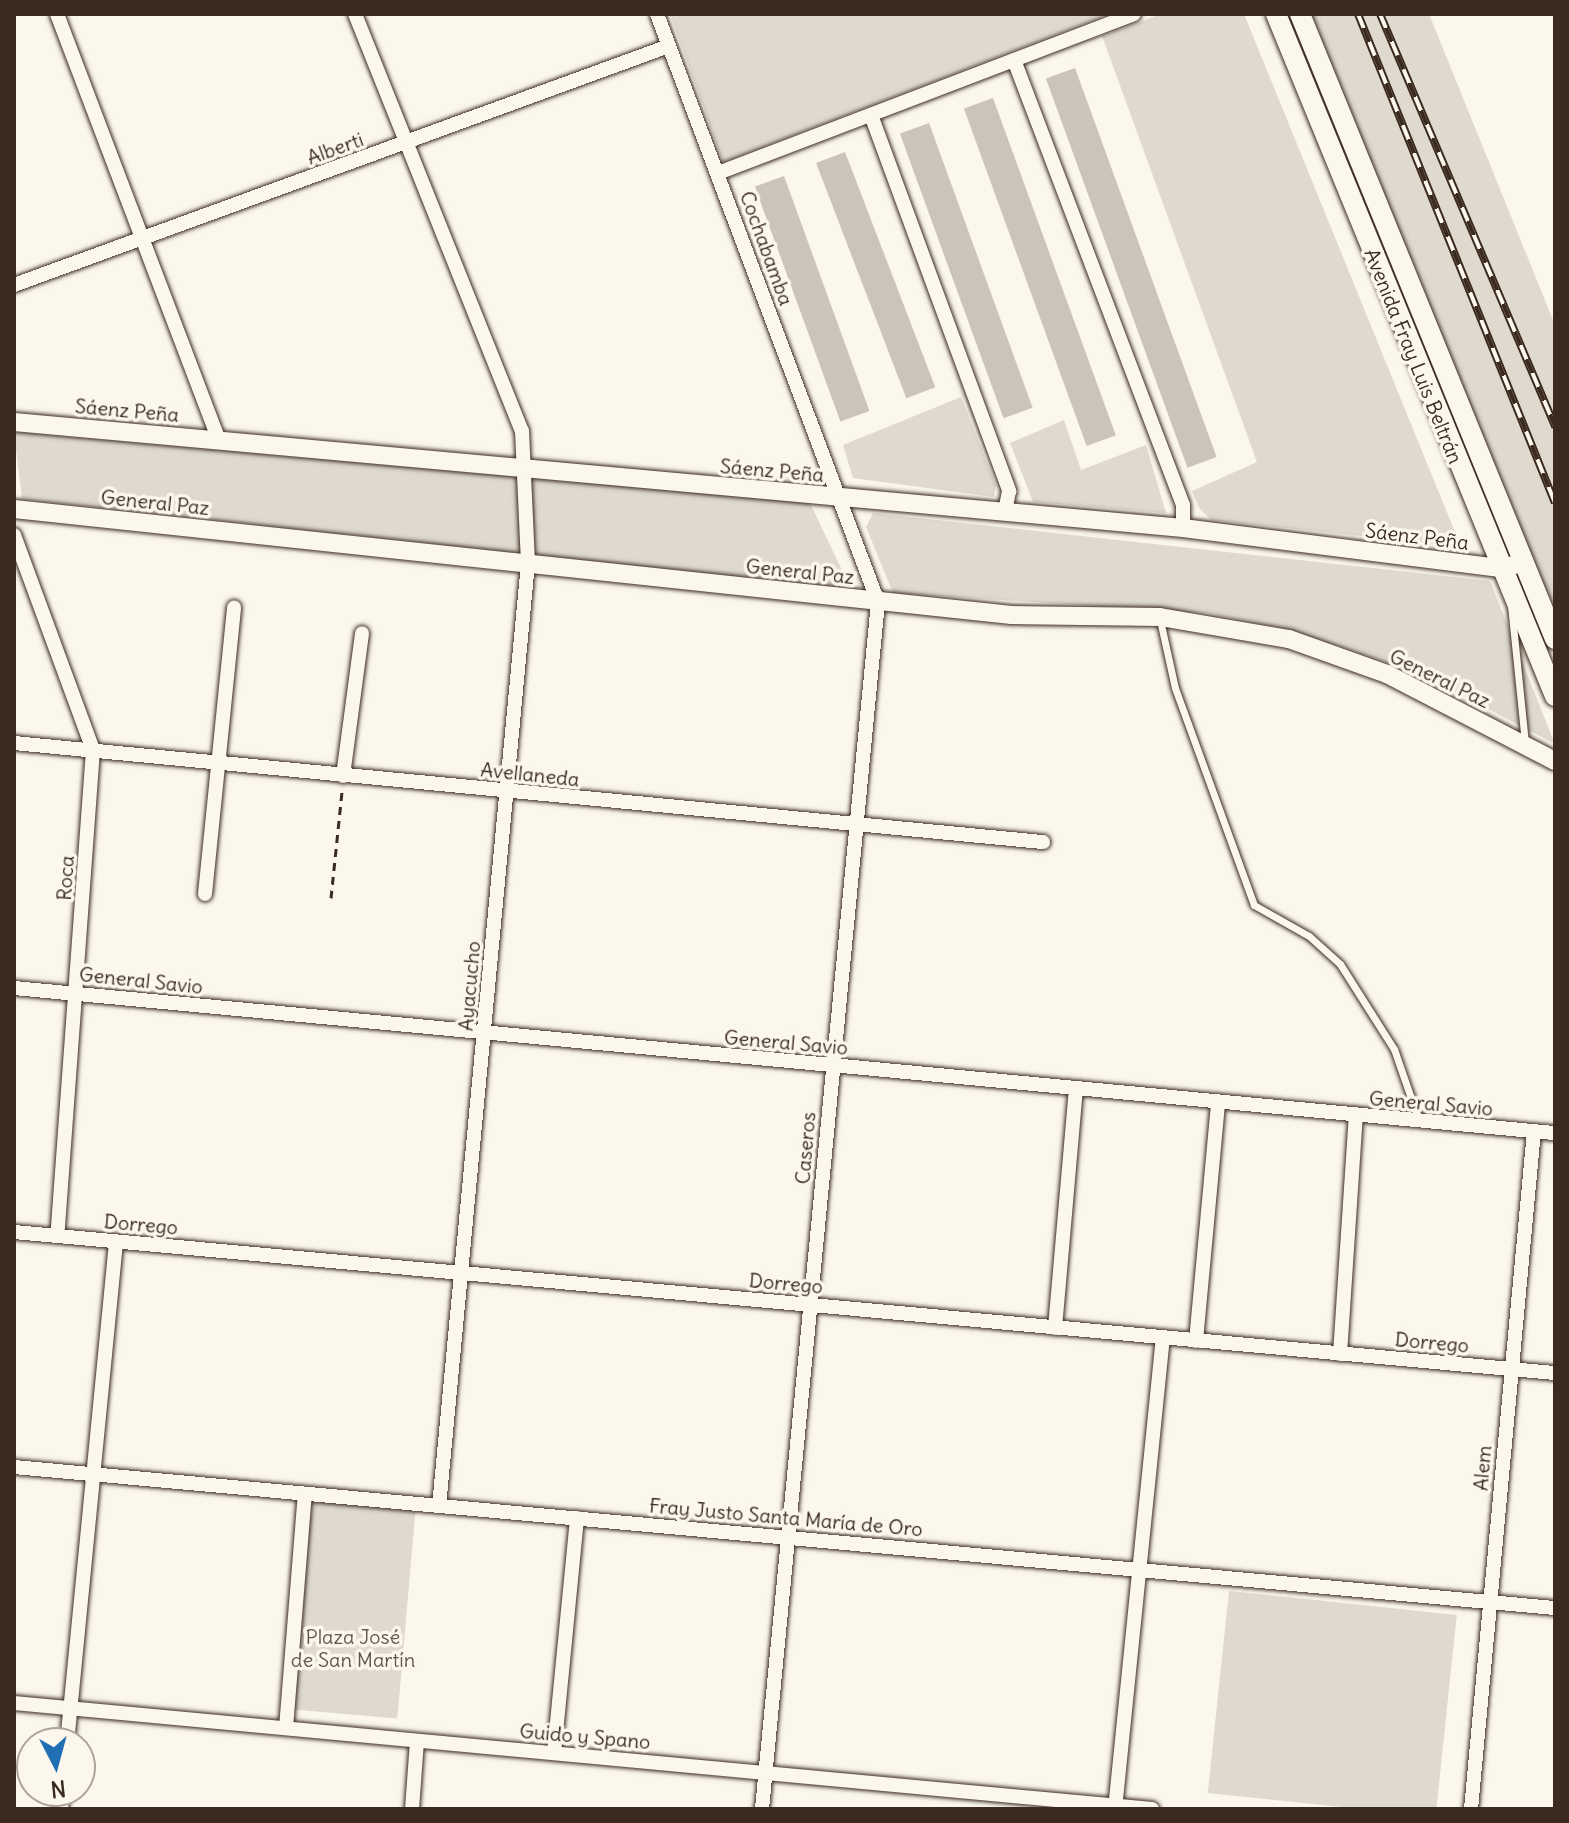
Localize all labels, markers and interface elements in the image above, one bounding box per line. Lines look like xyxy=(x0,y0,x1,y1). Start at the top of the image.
street label: Alberti xyxy=(303,127,367,169)
street label: Cochabamba xyxy=(735,188,799,308)
street label: Avenida Fray Luis Beltrán xyxy=(1360,245,1468,467)
street label: Sáenz Peña xyxy=(74,394,180,426)
street label: Sáenz Peña xyxy=(719,454,825,486)
street label: General Paz xyxy=(100,484,210,520)
street label: Sáenz Peña xyxy=(1364,518,1470,554)
street label: General Paz xyxy=(745,553,855,589)
street label: General Paz xyxy=(1386,643,1494,713)
street label: Avellaneda xyxy=(479,757,581,791)
street label: Roca xyxy=(51,855,79,901)
street label: Ayacucho xyxy=(453,940,485,1032)
street label: General Savio xyxy=(78,962,204,998)
street label: General Savio xyxy=(723,1025,849,1059)
street label: General Savio xyxy=(1368,1086,1494,1120)
street label: Caseros xyxy=(790,1111,820,1185)
street label: Dorrego xyxy=(103,1209,179,1239)
street label: Dorrego xyxy=(748,1268,824,1298)
street label: Dorrego xyxy=(1394,1327,1470,1357)
street label: Alem xyxy=(1468,1444,1496,1492)
street label: Fray Justo Santa María de Oro xyxy=(648,1493,924,1541)
park label: Plaza José de San Martín xyxy=(291,1624,415,1671)
street label: Guido y Spano xyxy=(519,1718,651,1754)
north arrow xyxy=(16,1727,96,1807)
text: N xyxy=(49,1774,67,1804)

